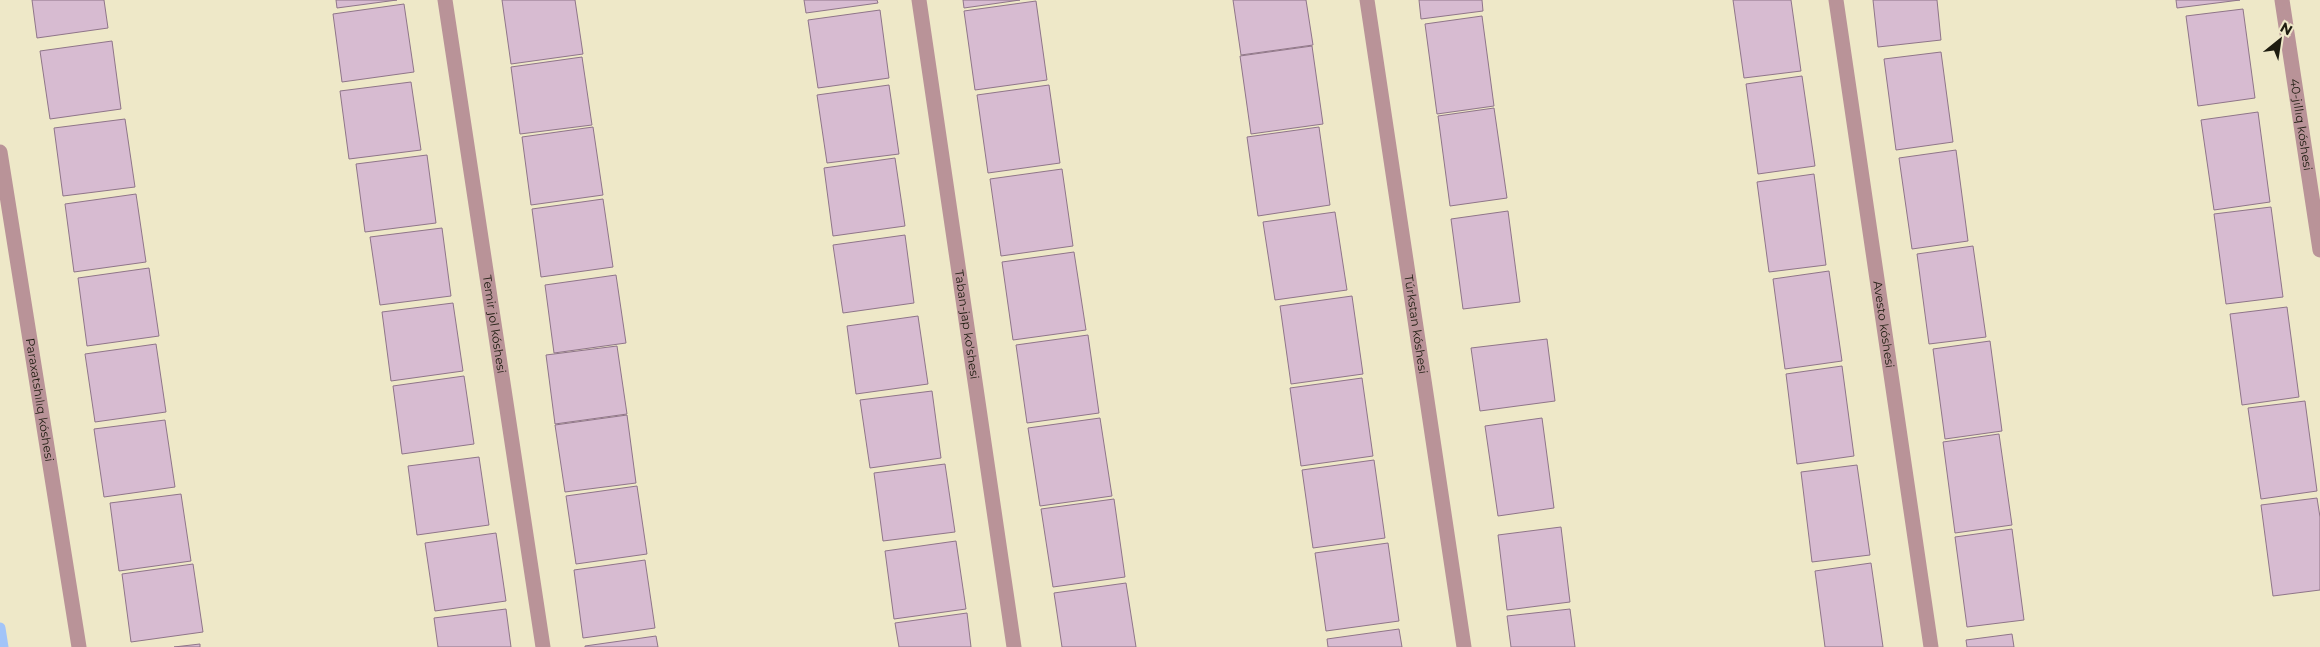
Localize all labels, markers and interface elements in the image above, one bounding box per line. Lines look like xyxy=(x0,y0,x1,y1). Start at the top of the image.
north arrow xyxy=(2255,15,2305,65)
text: N xyxy=(2277,18,2296,39)
street label: 40-jıllıq kóshesi xyxy=(2287,77,2316,172)
street label: Taban-jap ko'shesi xyxy=(952,269,983,380)
street label: Temir jol kóshesi xyxy=(480,274,509,375)
street label: Túrkstan kóshesi xyxy=(1401,274,1431,375)
street label: Avesto kóshesi xyxy=(1870,280,1898,369)
street label: Paraxatshılıq kóshesi xyxy=(23,337,57,463)

